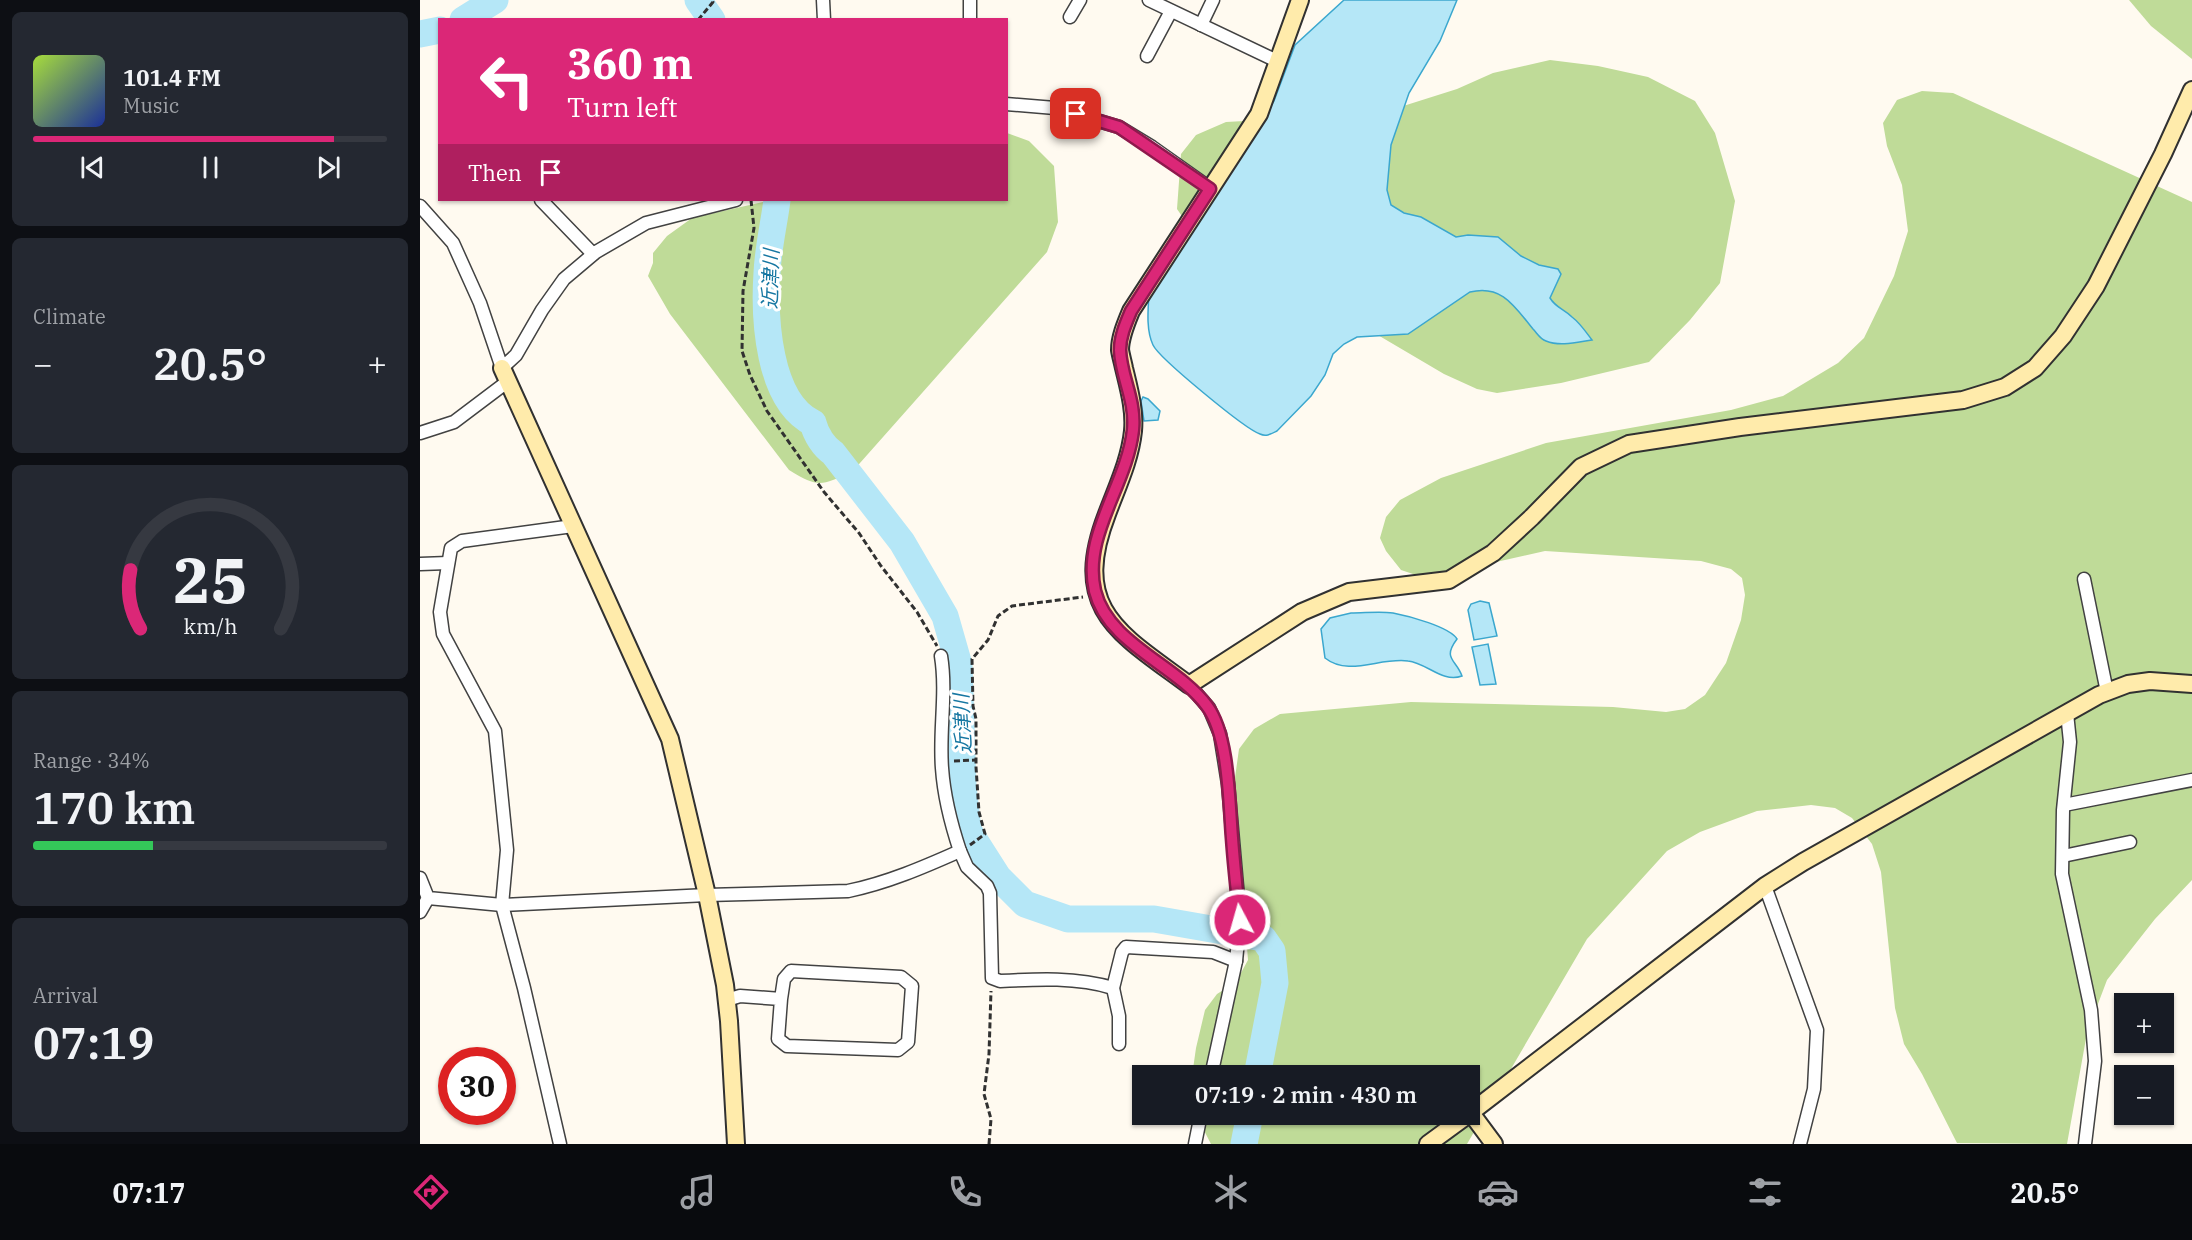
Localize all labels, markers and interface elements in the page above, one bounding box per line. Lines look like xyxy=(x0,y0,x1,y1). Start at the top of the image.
text: 360 m xyxy=(567,36,693,91)
icon: left xyxy=(468,42,546,120)
text: 101.4 FM xyxy=(123,63,221,92)
pin xyxy=(1050,88,1101,139)
text: Turn left xyxy=(567,89,678,124)
text: Music xyxy=(123,92,179,119)
icon: arrive xyxy=(1059,97,1092,130)
icon: previous xyxy=(76,151,109,184)
icon: pause xyxy=(194,151,227,184)
icon: next xyxy=(312,151,345,184)
icon: arrive xyxy=(534,156,567,189)
text: Then xyxy=(468,158,522,187)
water label: 近津川 xyxy=(755,247,785,309)
text: Climate xyxy=(33,303,106,330)
text: 20.5° xyxy=(153,334,267,392)
text: − xyxy=(33,342,53,385)
text: + xyxy=(367,342,387,385)
text: 25 xyxy=(173,539,247,620)
text: km/h xyxy=(183,612,237,640)
water label: 近津川 xyxy=(947,691,977,755)
text: Range · 34% xyxy=(33,747,150,774)
text: 170 km xyxy=(33,778,195,836)
position arrow xyxy=(1208,888,1272,952)
text: Arrival xyxy=(33,982,98,1009)
map controls xyxy=(2114,993,2174,1125)
button: + xyxy=(2114,993,2174,1053)
text: 07:19 xyxy=(33,1013,154,1071)
speed limit sign: 30 xyxy=(438,1047,516,1125)
button: − xyxy=(2114,1065,2174,1125)
text: 07:19 · 2 min · 430 m xyxy=(1195,1080,1417,1109)
icon: directions xyxy=(410,1171,452,1213)
icon: music xyxy=(677,1171,719,1213)
icon: phone xyxy=(944,1171,986,1213)
icon: climate xyxy=(1210,1171,1252,1213)
icon: car xyxy=(1477,1171,1519,1213)
icon: filters xyxy=(1744,1171,1786,1213)
text: 07:17 xyxy=(112,1175,185,1210)
text: 20.5° xyxy=(2011,1175,2080,1210)

